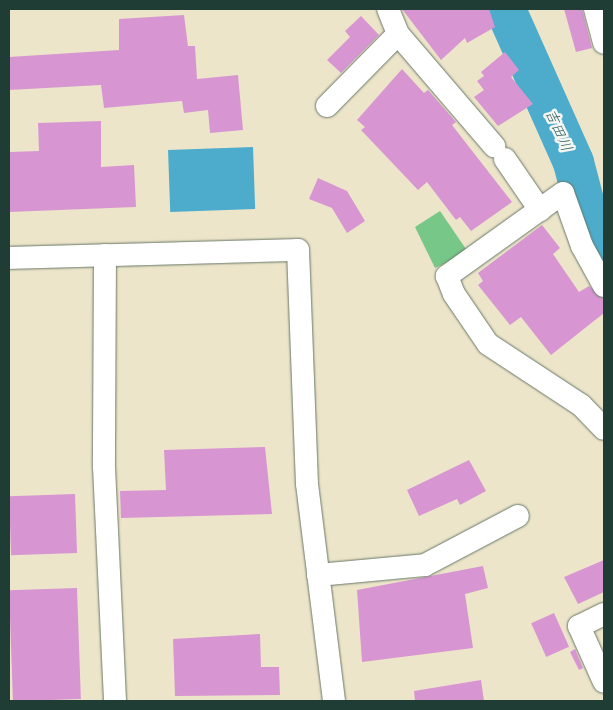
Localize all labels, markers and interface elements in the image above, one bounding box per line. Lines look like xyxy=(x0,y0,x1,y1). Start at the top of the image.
water label: 吉田川 xyxy=(542,106,576,154)

